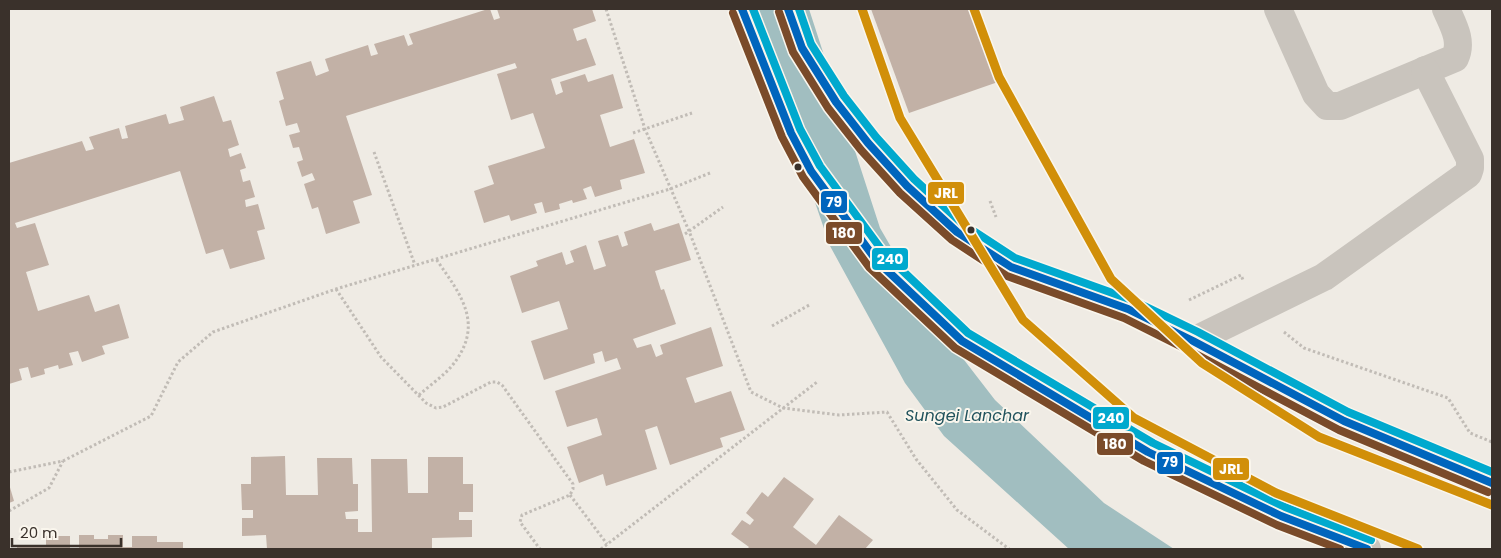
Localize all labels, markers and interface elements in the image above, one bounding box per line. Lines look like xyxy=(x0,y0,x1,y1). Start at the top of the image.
unlabelled marker xyxy=(793,162,803,172)
line badge: JRL xyxy=(927,181,965,205)
text: JRL xyxy=(934,183,958,203)
line badge: 79 xyxy=(820,190,848,214)
text: 79 xyxy=(826,192,842,212)
line badge: 180 xyxy=(825,221,863,245)
text: 180 xyxy=(832,223,856,243)
unlabelled marker xyxy=(966,225,976,235)
line badge: 240 xyxy=(871,247,909,271)
text: 240 xyxy=(877,249,903,269)
water label: Sungei Lanchar xyxy=(905,404,1030,427)
line badge: 240 xyxy=(1092,406,1130,430)
text: 240 xyxy=(1098,408,1124,428)
line badge: 180 xyxy=(1096,432,1134,456)
text: 180 xyxy=(1103,434,1127,454)
line badge: 79 xyxy=(1156,451,1184,475)
text: 79 xyxy=(1162,452,1178,472)
line badge: JRL xyxy=(1212,457,1250,481)
text: JRL xyxy=(1219,459,1243,479)
scale bar xyxy=(12,516,121,548)
text: 20 m xyxy=(20,522,58,543)

